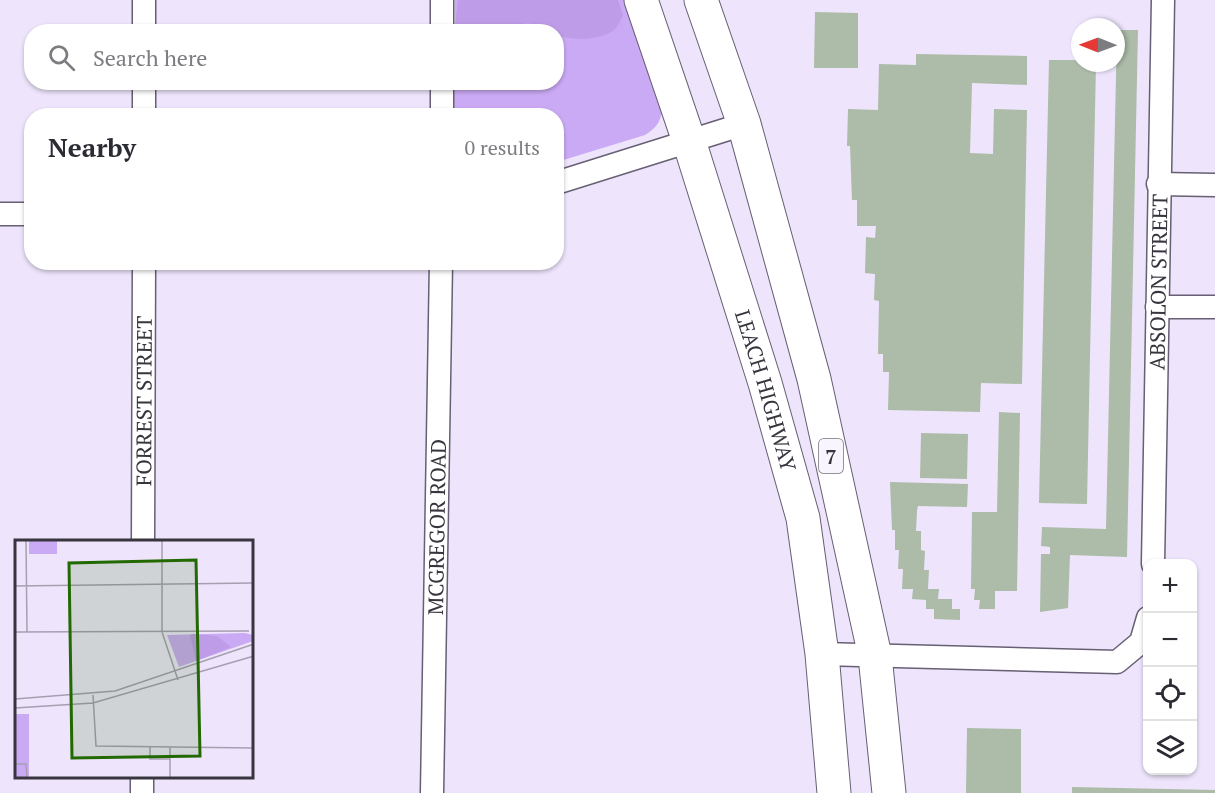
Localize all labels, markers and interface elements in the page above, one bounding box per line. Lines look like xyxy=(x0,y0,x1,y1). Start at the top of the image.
north arrow xyxy=(1071,18,1125,72)
search box xyxy=(24,24,564,90)
icon: search xyxy=(45,41,78,74)
text: Search here xyxy=(93,43,207,72)
text: Nearby xyxy=(48,130,136,164)
text: 0 results xyxy=(465,134,540,161)
street label: ABSOLON STREET xyxy=(1142,194,1174,370)
street label: LEACH HIGHWAY xyxy=(729,306,803,475)
street label: FORREST STREET xyxy=(129,316,158,486)
street label: MCGREGOR ROAD xyxy=(421,439,452,615)
road number: 7 xyxy=(819,439,843,473)
inset map xyxy=(15,540,254,778)
map controls xyxy=(1143,559,1197,775)
button: + xyxy=(1143,559,1197,613)
button: − xyxy=(1143,613,1197,667)
button: locate xyxy=(1143,667,1197,721)
button: layers xyxy=(1143,721,1197,775)

